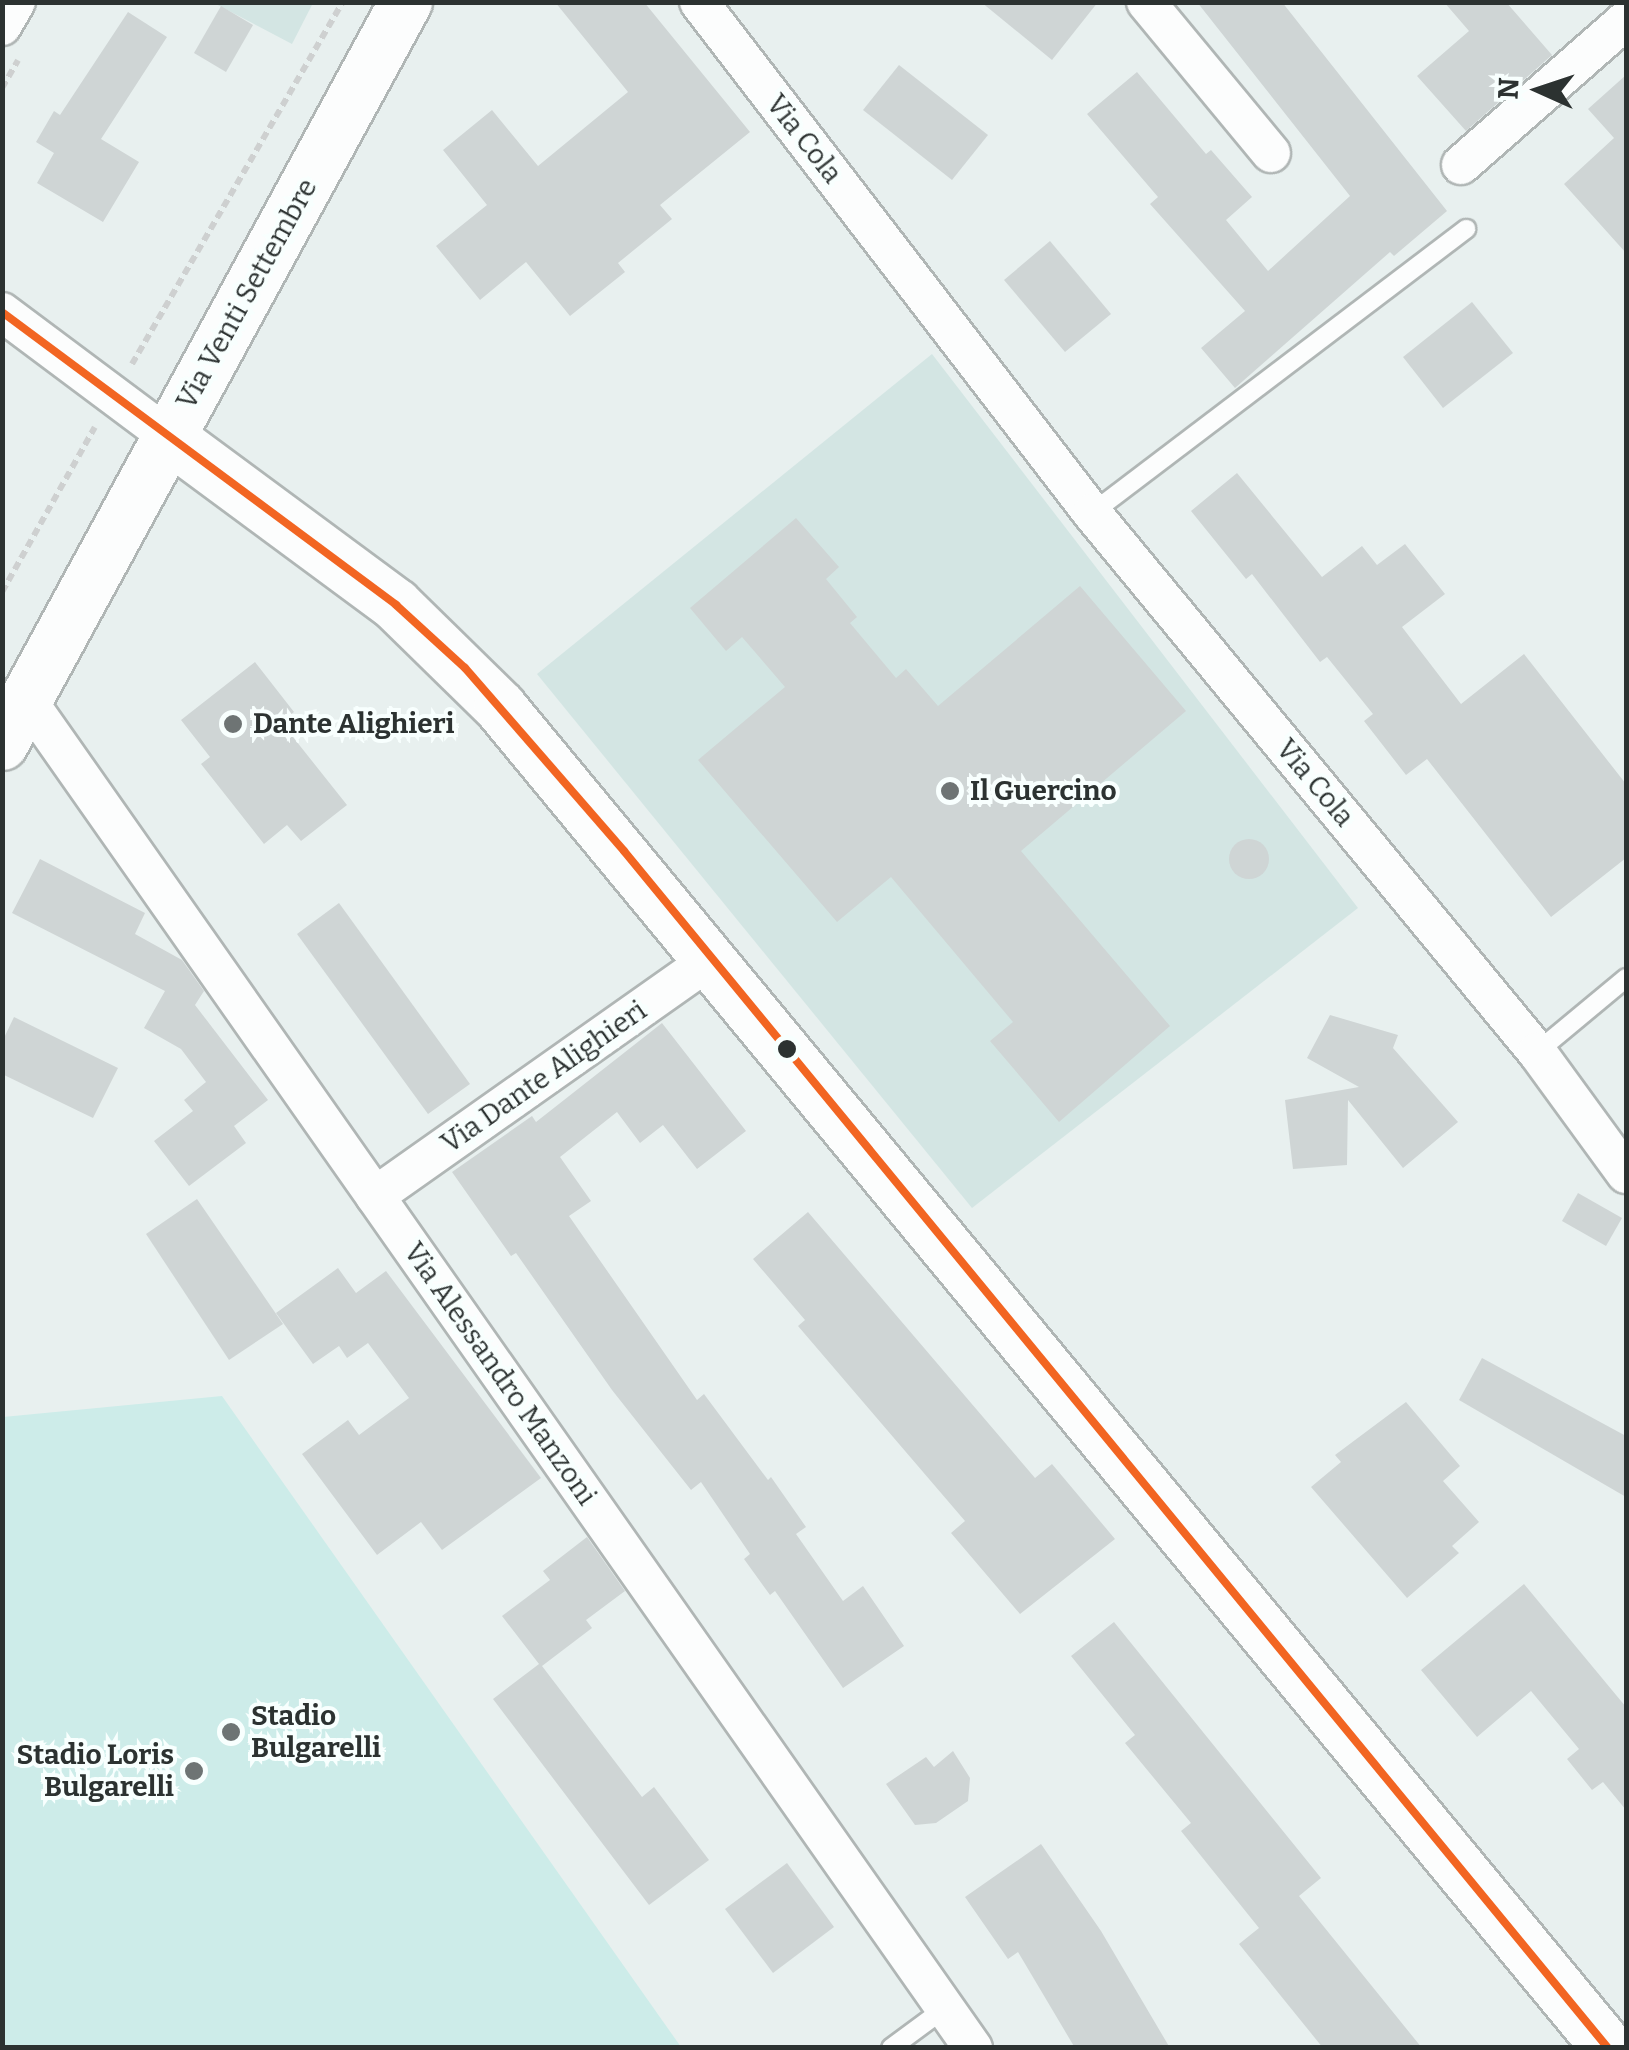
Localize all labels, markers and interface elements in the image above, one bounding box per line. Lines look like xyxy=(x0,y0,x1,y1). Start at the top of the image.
north arrow xyxy=(1489,40,1589,140)
text: N xyxy=(1491,77,1526,100)
street label: Via Cola xyxy=(759,88,849,190)
street label: Via Venti Settembre xyxy=(170,173,324,415)
place label: Dante Alighieri xyxy=(253,707,454,741)
marker: Dante Alighieri xyxy=(222,713,244,735)
street label: Via Cola xyxy=(1269,733,1361,833)
place label: Il Guercino xyxy=(970,774,1117,808)
marker: Il Guercino xyxy=(939,780,961,802)
street label: Via Dante Alighieri xyxy=(435,994,653,1160)
unlabelled marker xyxy=(777,1039,797,1059)
street label: Via Alessandro Manzoni xyxy=(397,1236,603,1512)
place label: Stadio Bulgarelli xyxy=(251,1699,381,1765)
marker: Stadio Bulgarelli xyxy=(220,1721,242,1743)
place label: Stadio Loris Bulgarelli xyxy=(17,1738,174,1804)
marker: Stadio Loris Bulgarelli xyxy=(183,1760,205,1782)

